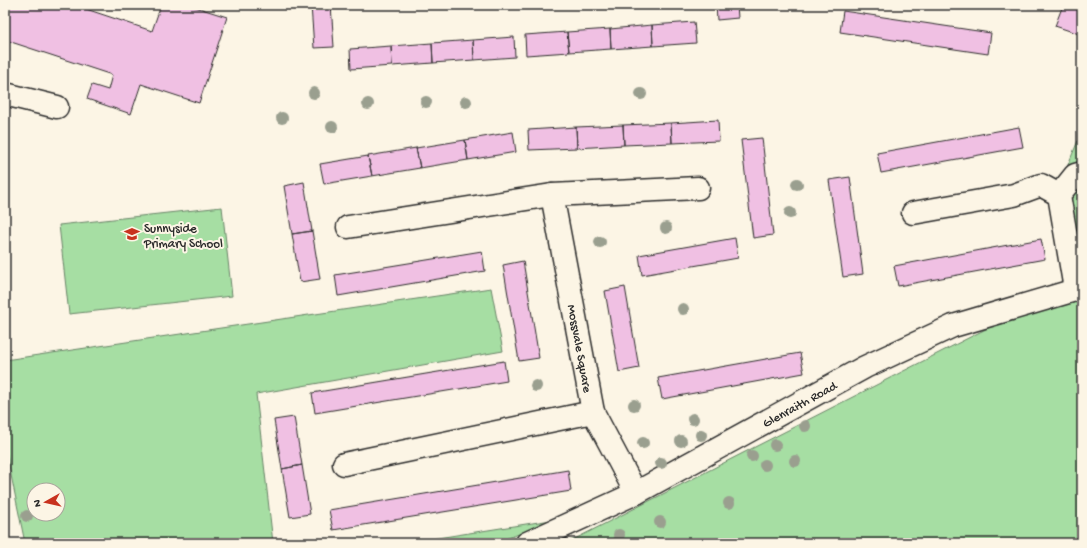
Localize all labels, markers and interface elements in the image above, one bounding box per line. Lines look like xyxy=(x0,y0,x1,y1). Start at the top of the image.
place label: Sunnyside Primary School xyxy=(143,222,223,252)
school or university icon: Sunnyside Primary School xyxy=(123,225,141,243)
street label: Mossvale Square xyxy=(563,303,594,394)
street label: Glenraith Road xyxy=(761,378,841,432)
north arrow xyxy=(26,482,66,522)
text: N xyxy=(32,499,45,508)

